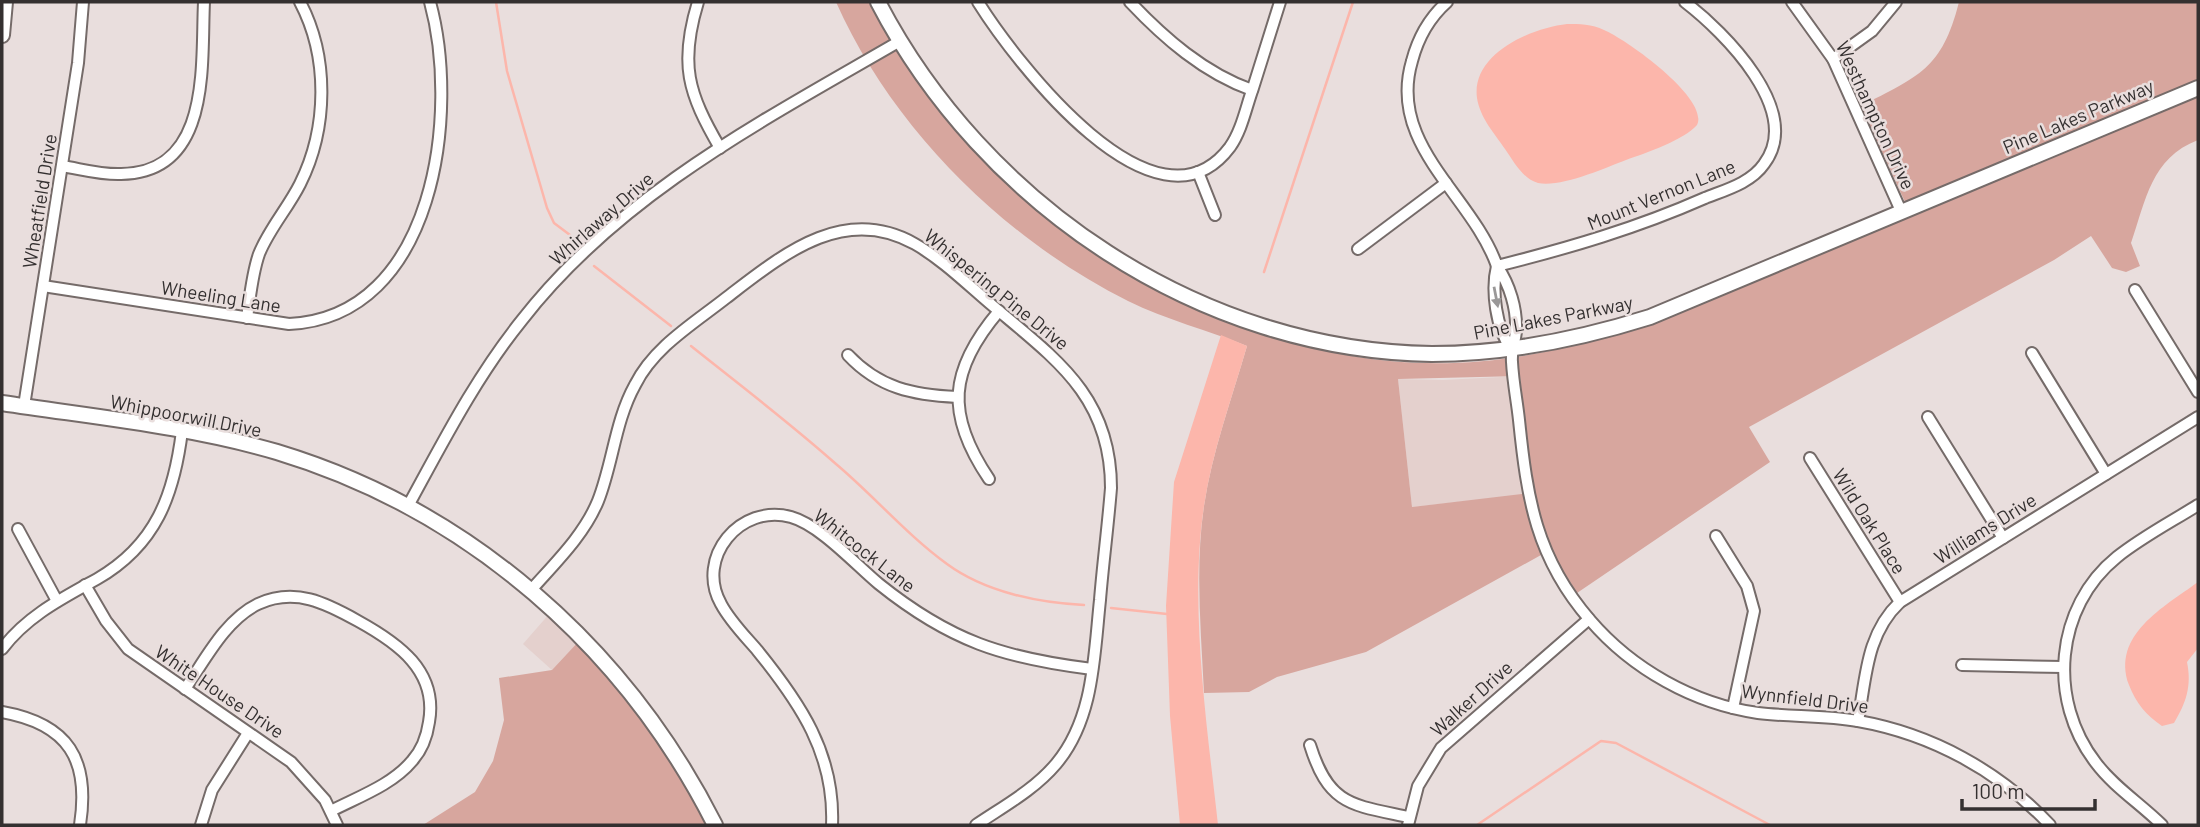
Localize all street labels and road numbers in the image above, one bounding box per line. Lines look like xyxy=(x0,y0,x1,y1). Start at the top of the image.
street label: Westhampton Drive xyxy=(1832,37,1920,193)
street label: Pine Lakes Parkway xyxy=(1999,74,2157,158)
street label: Wheatfield Drive xyxy=(17,132,61,270)
street label: Mount Vernon Lane xyxy=(1584,154,1738,234)
street label: Whirlaway Drive xyxy=(544,166,658,270)
street label: Whispering Pine Drive xyxy=(920,223,1074,355)
street label: Wheeling Lane xyxy=(159,275,283,317)
street label: Pine Lakes Parkway xyxy=(1471,290,1635,344)
street label: Whippoorwill Drive xyxy=(108,389,264,441)
street label: Wild Oak Place xyxy=(1828,464,1912,578)
street label: Williams Drive xyxy=(1930,488,2040,568)
street label: Whitcock Lane xyxy=(810,503,920,597)
street label: White House Drive xyxy=(151,639,289,743)
street label: Walker Drive xyxy=(1425,655,1517,741)
street label: Wynnfield Drive xyxy=(1740,679,1870,717)

